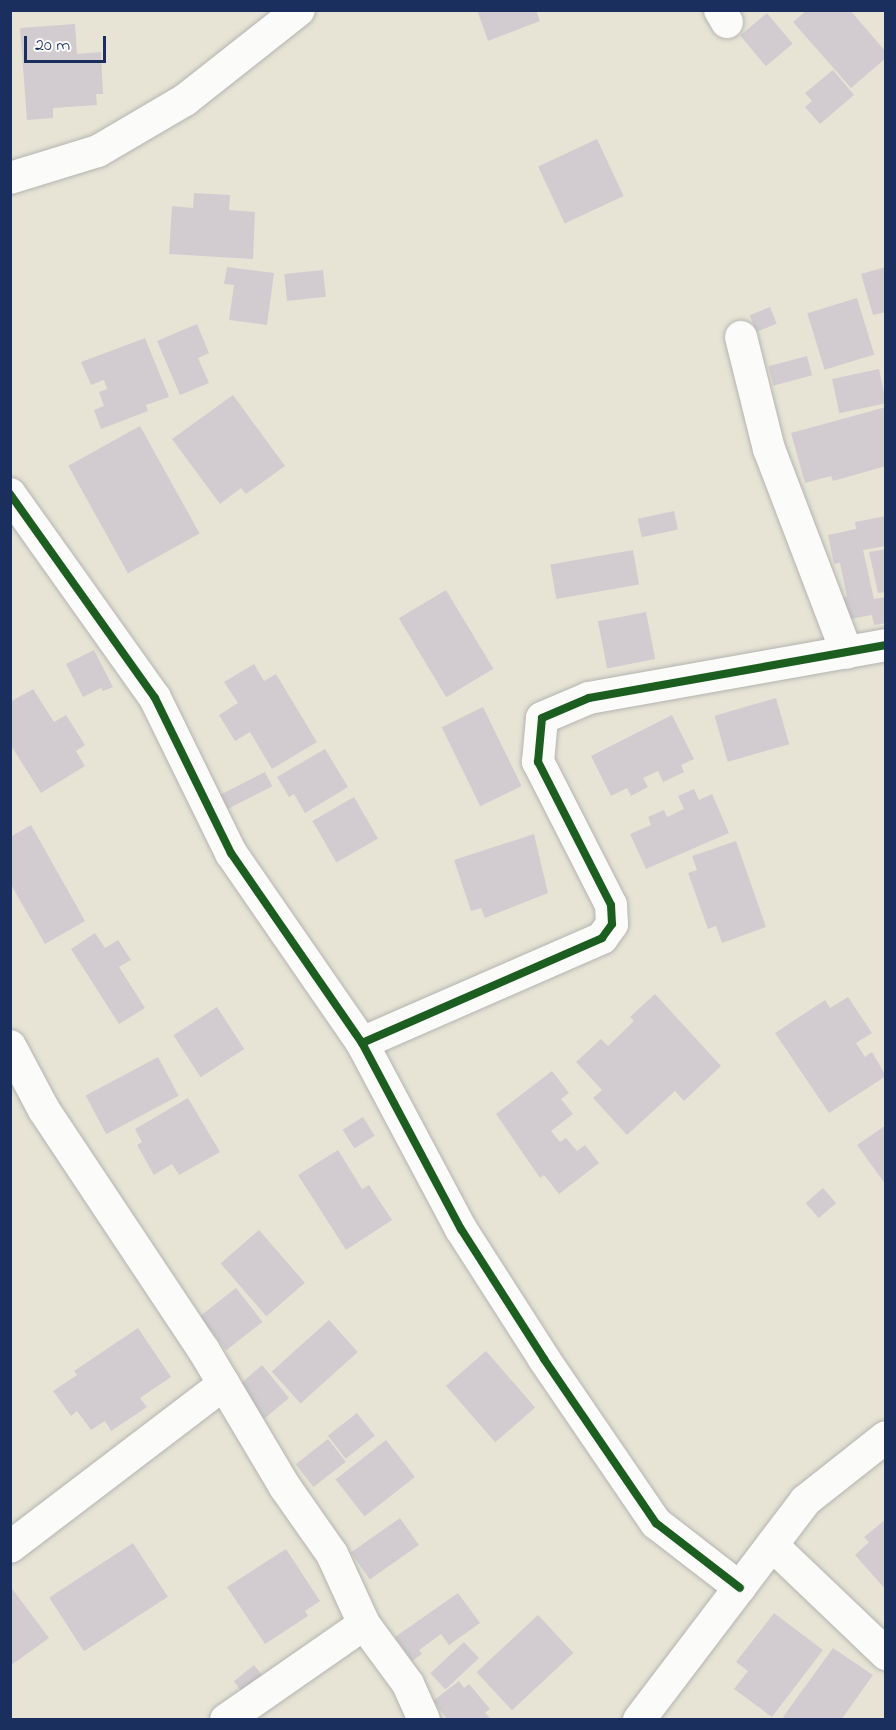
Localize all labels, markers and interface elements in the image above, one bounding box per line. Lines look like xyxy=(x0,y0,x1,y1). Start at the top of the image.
scale bar xyxy=(27,24,110,62)
text: 20 m xyxy=(35,33,70,59)

